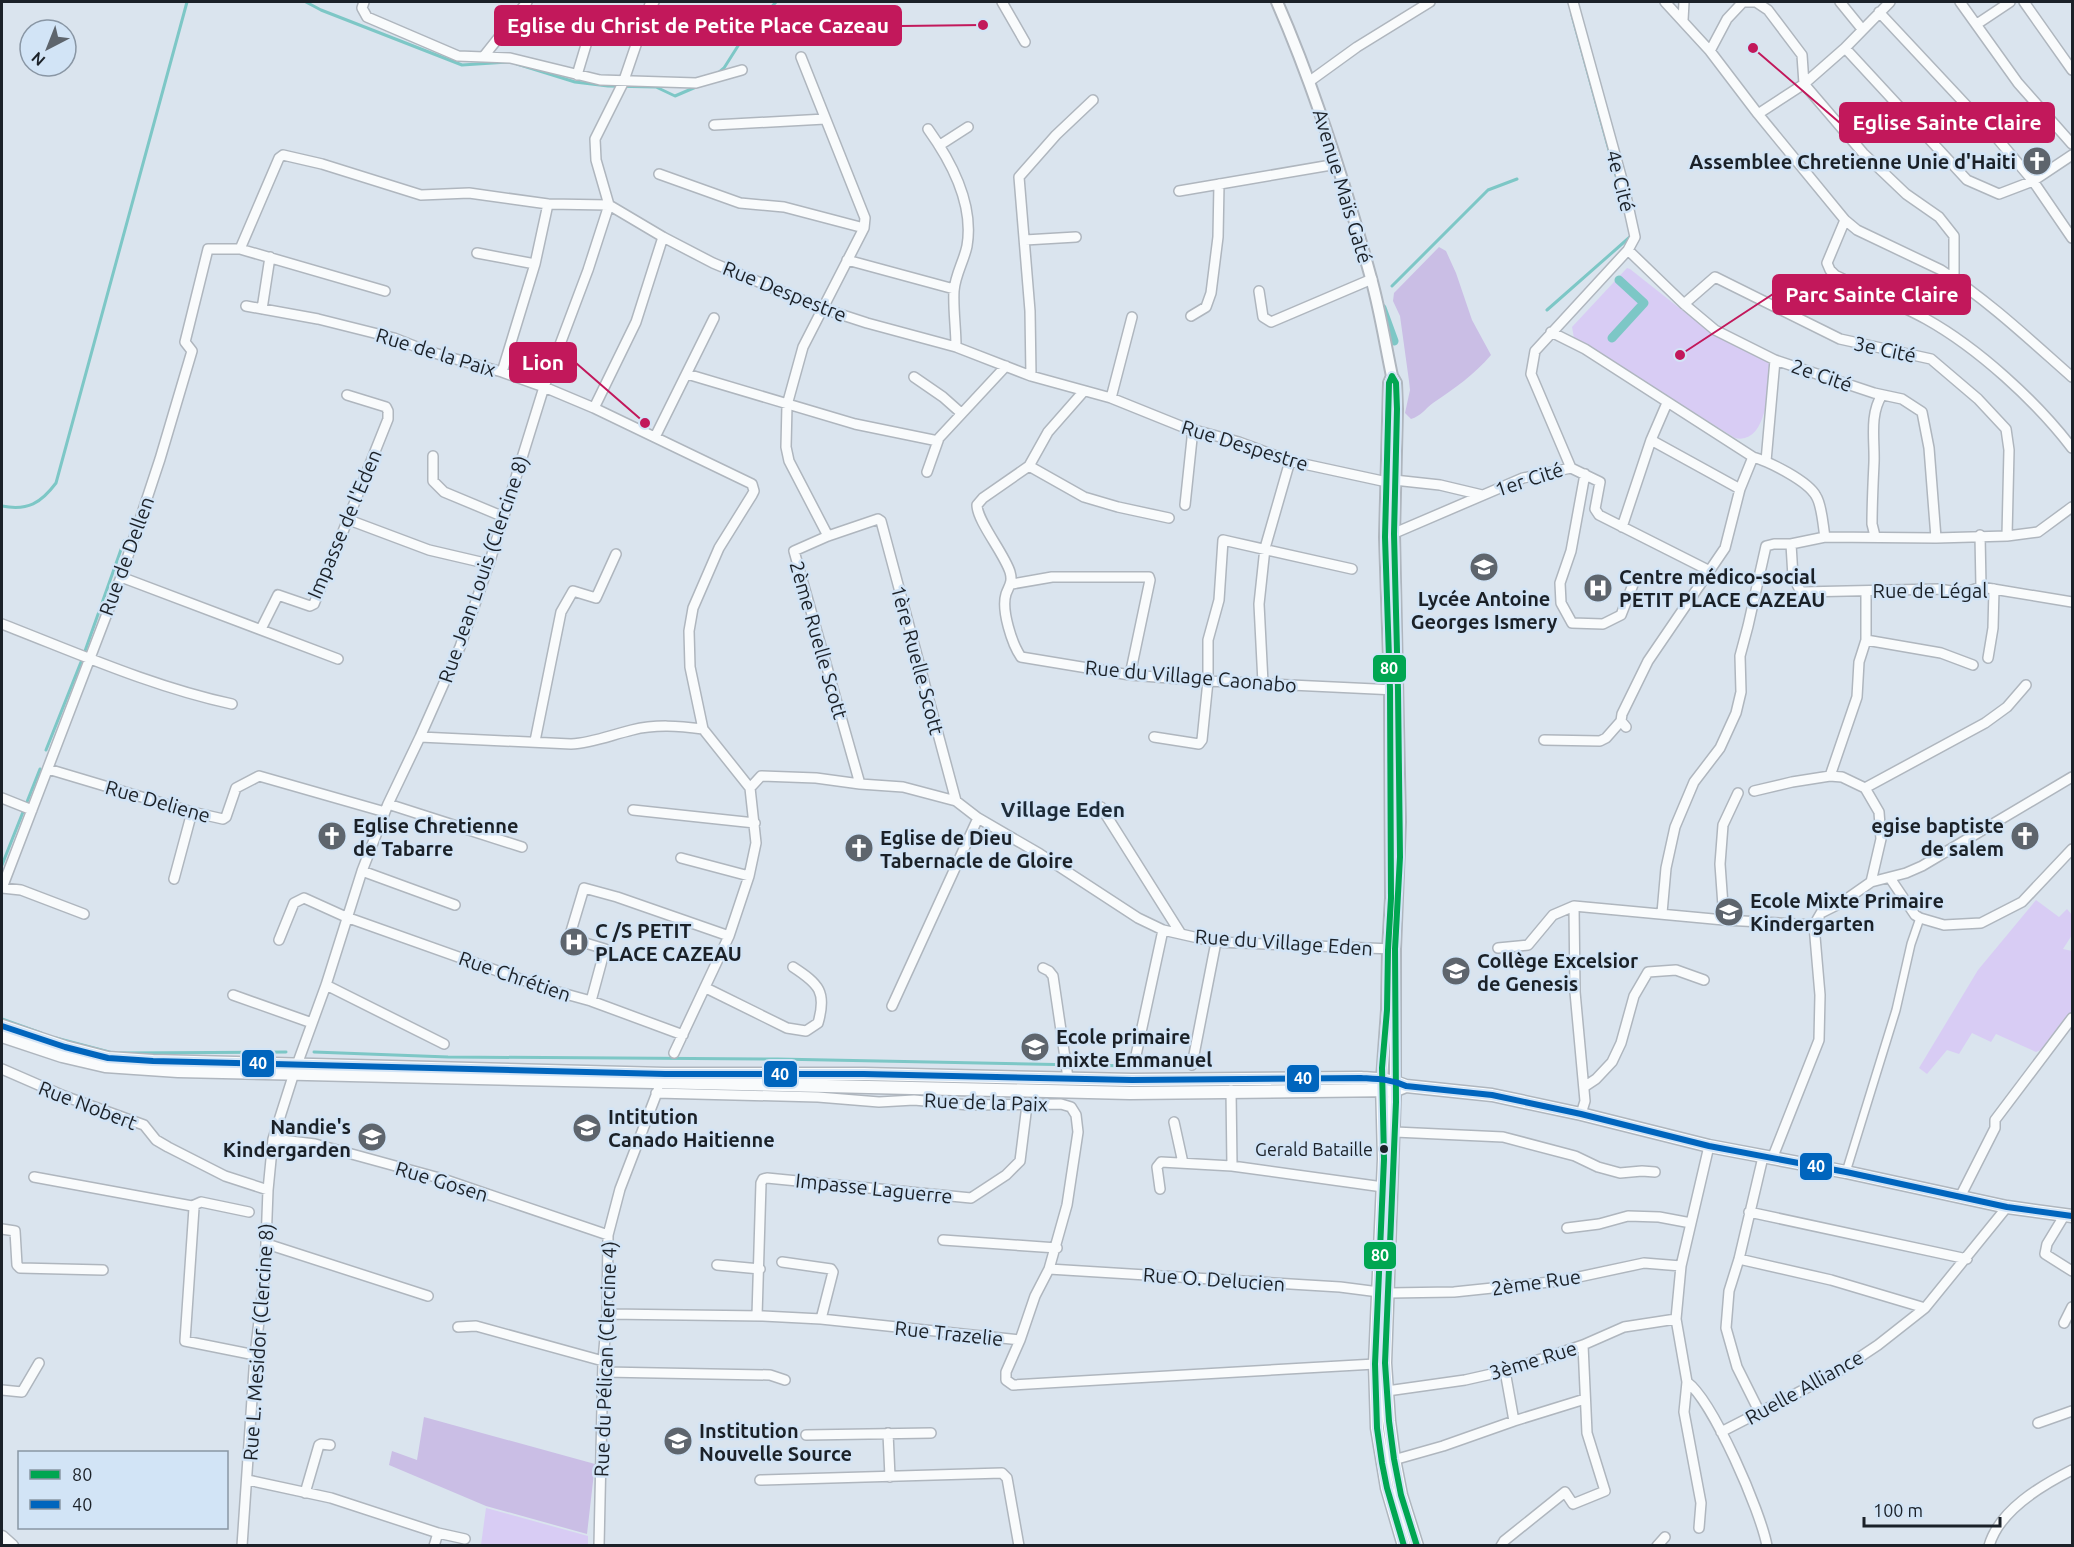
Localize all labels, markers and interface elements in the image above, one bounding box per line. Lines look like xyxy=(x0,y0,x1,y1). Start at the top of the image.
callout: Eglise du Christ de Petite Place Cazeau xyxy=(495,6,901,45)
text: Eglise du Christ de Petite Place Cazeau xyxy=(507,13,889,37)
north arrow xyxy=(18,18,78,78)
text: N xyxy=(28,48,48,70)
callout: Eglise Sainte Claire xyxy=(1840,103,2054,142)
street label: Avenue Maïs Gaté xyxy=(1309,106,1377,266)
text: Eglise Sainte Claire xyxy=(1852,110,2042,134)
church icon: Assemblee Chretienne Unie d'Haiti xyxy=(2021,145,2053,177)
street label: 4e Cité xyxy=(1602,148,1640,214)
place label: Assemblee Chretienne Unie d'Haiti xyxy=(1689,150,2016,173)
street label: Rue Despestre xyxy=(720,256,850,326)
callout: Parc Sainte Claire xyxy=(1773,275,1970,314)
text: Parc Sainte Claire xyxy=(1785,282,1959,306)
street label: Rue de la Paix xyxy=(373,323,499,381)
street label: 3e Cité xyxy=(1852,331,1918,367)
callout: Lion xyxy=(510,343,576,382)
text: Lion xyxy=(522,350,564,374)
street label: 2e Cité xyxy=(1789,354,1855,396)
street label: Rue Despestre xyxy=(1179,415,1311,475)
street label: Impasse de l'Eden xyxy=(302,446,386,602)
street label: Rue Jean Louis (Clercine 8) xyxy=(433,452,533,686)
street label: 1er Cité xyxy=(1492,457,1566,501)
street label: Rue de Dellen xyxy=(94,493,158,619)
school or university icon: Lycée Antoine Georges Ismery xyxy=(1468,551,1500,583)
street label: 2ème Ruelle Scott xyxy=(785,558,853,722)
place label: Centre médico-social PETIT PLACE CAZEAU xyxy=(1619,565,1825,611)
hospital icon: Centre médico-social PETIT PLACE CAZEAU xyxy=(1582,572,1614,604)
street label: Rue de Légal xyxy=(1872,579,1988,602)
street label: 1ère Ruelle Scott xyxy=(887,583,949,737)
place label: Lycée Antoine Georges Ismery xyxy=(1411,587,1558,633)
line badge: 80 xyxy=(1372,654,1407,683)
street label: Rue du Village Caonabo xyxy=(1084,655,1298,697)
text: 80 xyxy=(1380,659,1398,677)
street label: Rue Deliene xyxy=(103,775,213,827)
district label: Village Eden xyxy=(1001,797,1125,821)
place label: Eglise Chretienne de Tabarre xyxy=(353,814,518,860)
place label: egise baptiste de salem xyxy=(1871,814,2004,860)
church icon: Eglise Chretienne de Tabarre xyxy=(316,820,348,852)
church icon: egise baptiste de salem xyxy=(2009,820,2041,852)
place label: Eglise de Dieu Tabernacle de Gloire xyxy=(880,826,1073,872)
church icon: Eglise de Dieu Tabernacle de Gloire xyxy=(843,832,875,864)
place label: Ecole Mixte Primaire Kindergarten xyxy=(1750,889,1944,935)
school or university icon: Ecole Mixte Primaire Kindergarten xyxy=(1713,896,1745,928)
place label: C /S PETIT PLACE CAZEAU xyxy=(595,919,742,965)
street label: Rue du Village Eden xyxy=(1194,924,1374,960)
hospital icon: C /S PETIT PLACE CAZEAU xyxy=(558,926,590,958)
street label: Rue Chrétien xyxy=(456,946,574,1006)
place label: Collège Excelsior de Genesis xyxy=(1477,949,1639,995)
school or university icon: Collège Excelsior de Genesis xyxy=(1440,955,1472,987)
place label: Ecole primaire mixte Emmanuel xyxy=(1056,1025,1212,1071)
school or university icon: Ecole primaire mixte Emmanuel xyxy=(1019,1031,1051,1063)
line badge: 40 xyxy=(241,1049,275,1078)
text: 40 xyxy=(249,1054,267,1072)
line badge: 40 xyxy=(763,1060,798,1088)
line badge: 40 xyxy=(1286,1064,1320,1093)
text: 40 xyxy=(771,1065,789,1083)
text: 40 xyxy=(1294,1069,1312,1087)
street label: Rue Nobert xyxy=(35,1076,141,1134)
street label: Rue de la Paix xyxy=(924,1088,1048,1116)
place label: Intitution Canado Haitienne xyxy=(608,1105,775,1151)
school or university icon: Intitution Canado Haitienne xyxy=(571,1112,603,1144)
place label: Nandie's Kindergarden xyxy=(223,1115,351,1161)
school or university icon: Nandie's Kindergarden xyxy=(356,1121,388,1153)
place label: Gerald Bataille xyxy=(1255,1139,1373,1159)
marker: Gerald Bataille xyxy=(1378,1143,1390,1155)
line badge: 40 xyxy=(1799,1152,1833,1181)
street label: Rue Gosen xyxy=(393,1156,491,1206)
text: 40 xyxy=(1807,1157,1825,1175)
street label: Impasse Laguerre xyxy=(794,1168,954,1208)
street label: Rue L. Mesidor (Clercine 8) xyxy=(238,1222,278,1462)
street label: Rue du Pélican (Clercine 4) xyxy=(589,1241,621,1477)
line badge: 80 xyxy=(1363,1241,1397,1270)
text: 80 xyxy=(1371,1246,1389,1264)
street label: Rue O. Delucien xyxy=(1142,1263,1286,1295)
street label: 2ème Rue xyxy=(1490,1264,1582,1300)
street label: Rue Trazelie xyxy=(894,1316,1004,1350)
street label: 3ème Rue xyxy=(1487,1336,1579,1384)
street label: Ruelle Alliance xyxy=(1741,1345,1867,1429)
place label: Institution Nouvelle Source xyxy=(699,1419,852,1465)
school or university icon: Institution Nouvelle Source xyxy=(662,1425,694,1457)
legend xyxy=(18,1451,228,1529)
text: 80 xyxy=(72,1464,92,1484)
scale bar xyxy=(1864,1490,2000,1528)
text: 40 xyxy=(72,1494,92,1514)
text: 100 m xyxy=(1873,1500,1923,1520)

